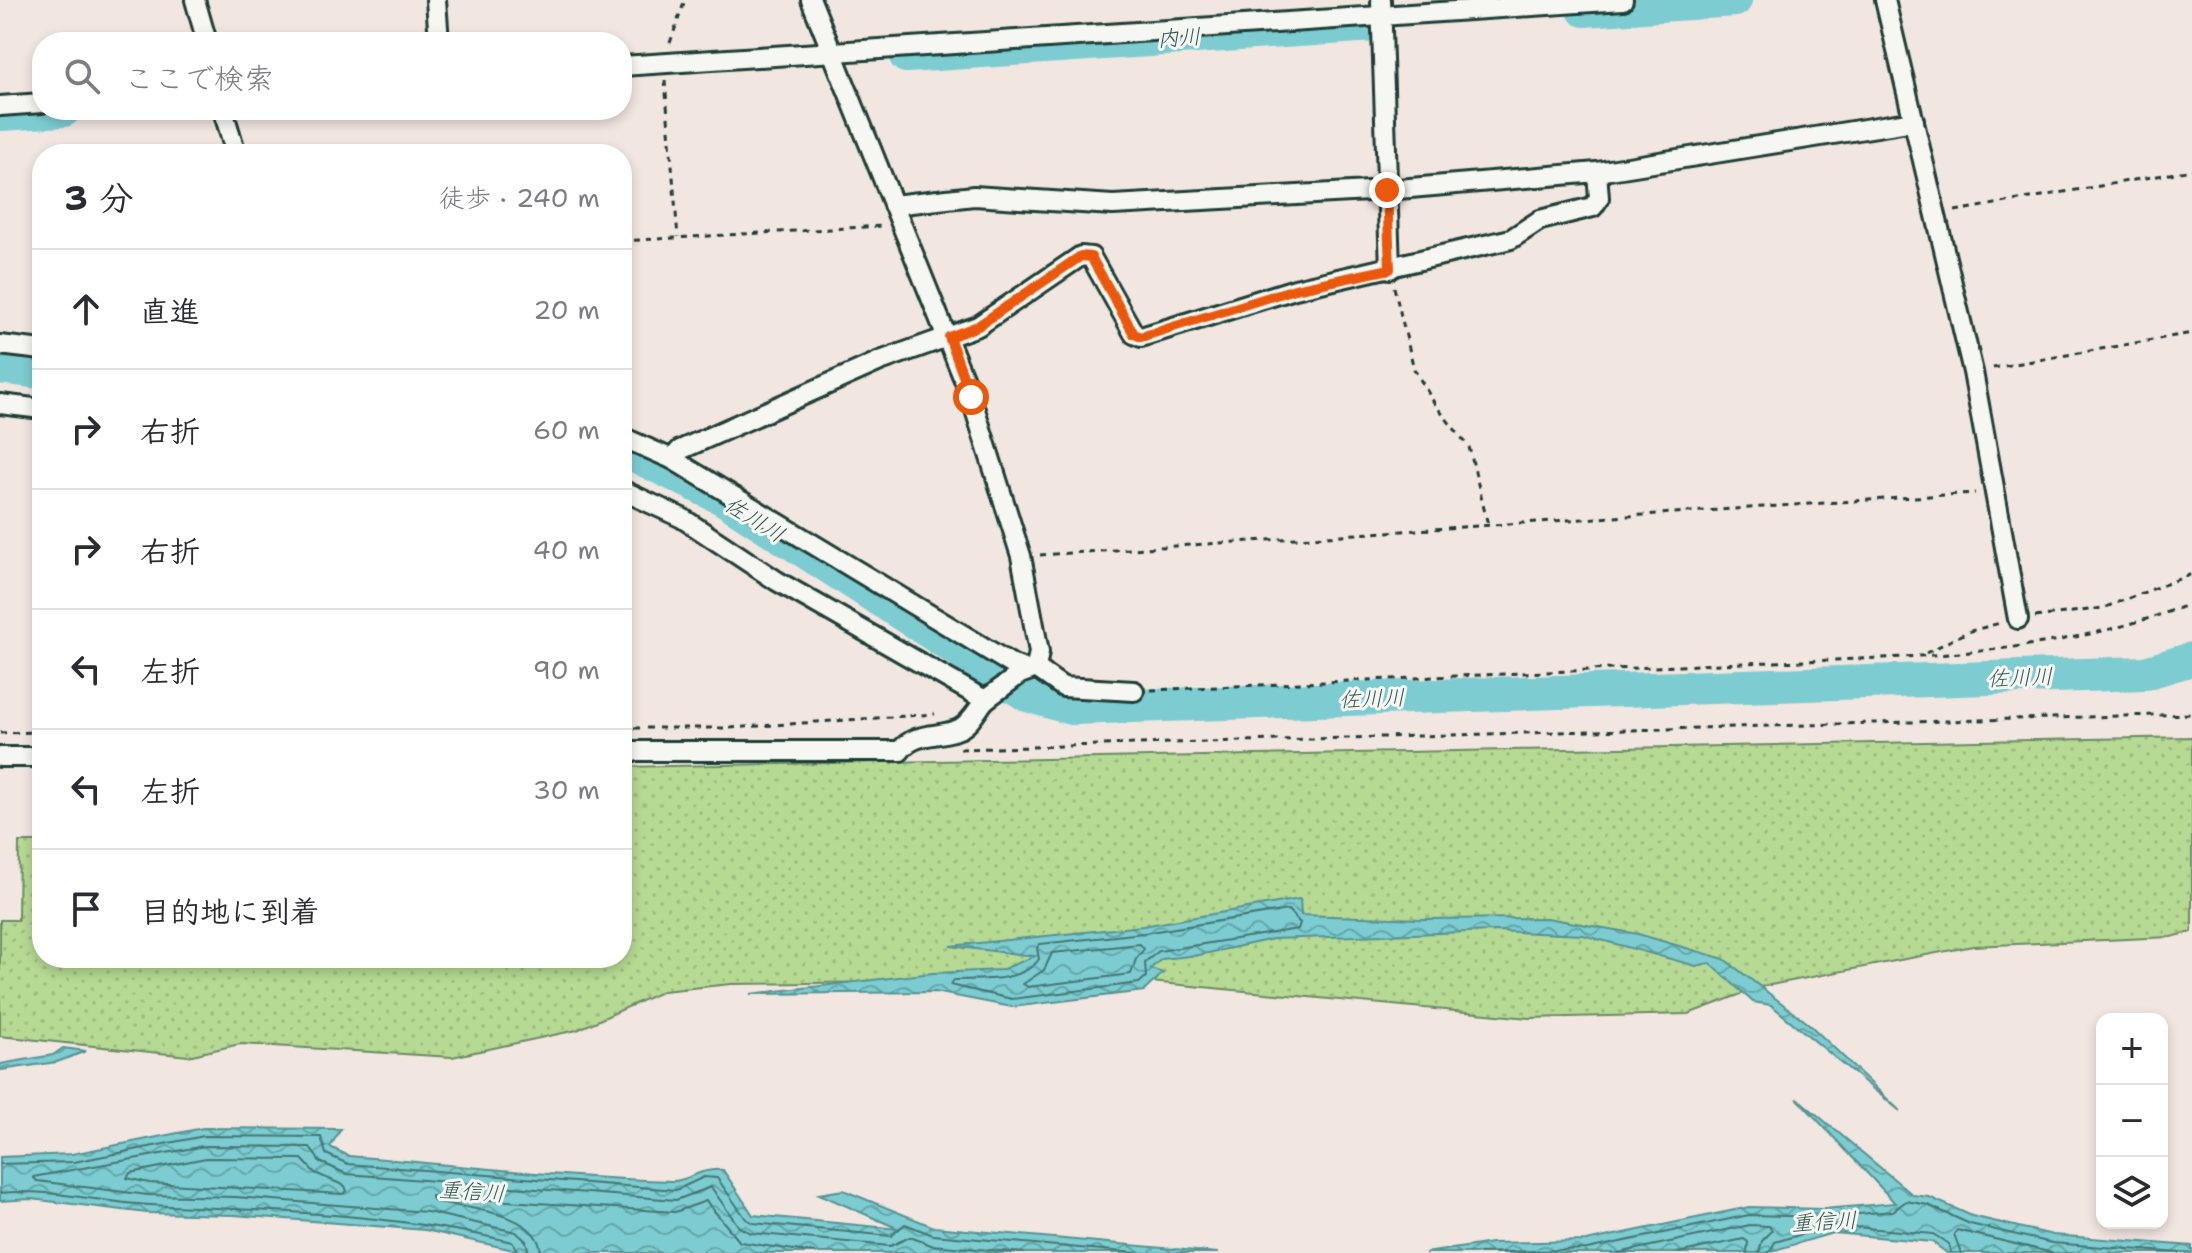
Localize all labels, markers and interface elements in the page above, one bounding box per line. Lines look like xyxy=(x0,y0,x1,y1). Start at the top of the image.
water label: 内川 xyxy=(1156,21,1202,53)
search box xyxy=(32,32,632,120)
icon: search xyxy=(60,54,104,98)
text: ここで検索 xyxy=(124,58,274,99)
route end xyxy=(1369,172,1405,208)
text: 3 分 xyxy=(64,175,134,221)
text: 徒歩 · 240 m xyxy=(439,180,600,215)
icon: ahead xyxy=(64,287,108,331)
text: 直進 xyxy=(140,291,200,332)
text: 20 m xyxy=(533,292,600,327)
route start xyxy=(953,379,989,415)
icon: right xyxy=(64,407,108,451)
text: 右折 xyxy=(140,411,200,452)
text: 60 m xyxy=(533,412,600,447)
water label: 佐川川 xyxy=(719,490,790,549)
icon: right xyxy=(64,527,108,571)
text: 右折 xyxy=(140,531,200,572)
text: 40 m xyxy=(533,532,600,567)
icon: left xyxy=(64,647,108,691)
text: 左折 xyxy=(140,651,200,692)
text: 90 m xyxy=(533,652,600,687)
water label: 佐川川 xyxy=(1987,662,2054,693)
water label: 佐川川 xyxy=(1339,683,1406,714)
icon: left xyxy=(64,767,108,811)
text: 左折 xyxy=(140,771,200,812)
text: 30 m xyxy=(533,772,600,807)
icon: arrive xyxy=(64,887,108,931)
text: 目的地に到着 xyxy=(140,891,320,932)
map controls xyxy=(2096,1013,2168,1229)
button: + xyxy=(2096,1013,2168,1085)
button: − xyxy=(2096,1085,2168,1157)
button: layers xyxy=(2096,1157,2168,1229)
water label: 重信川 xyxy=(438,1175,506,1208)
water label: 重信川 xyxy=(1790,1205,1858,1238)

